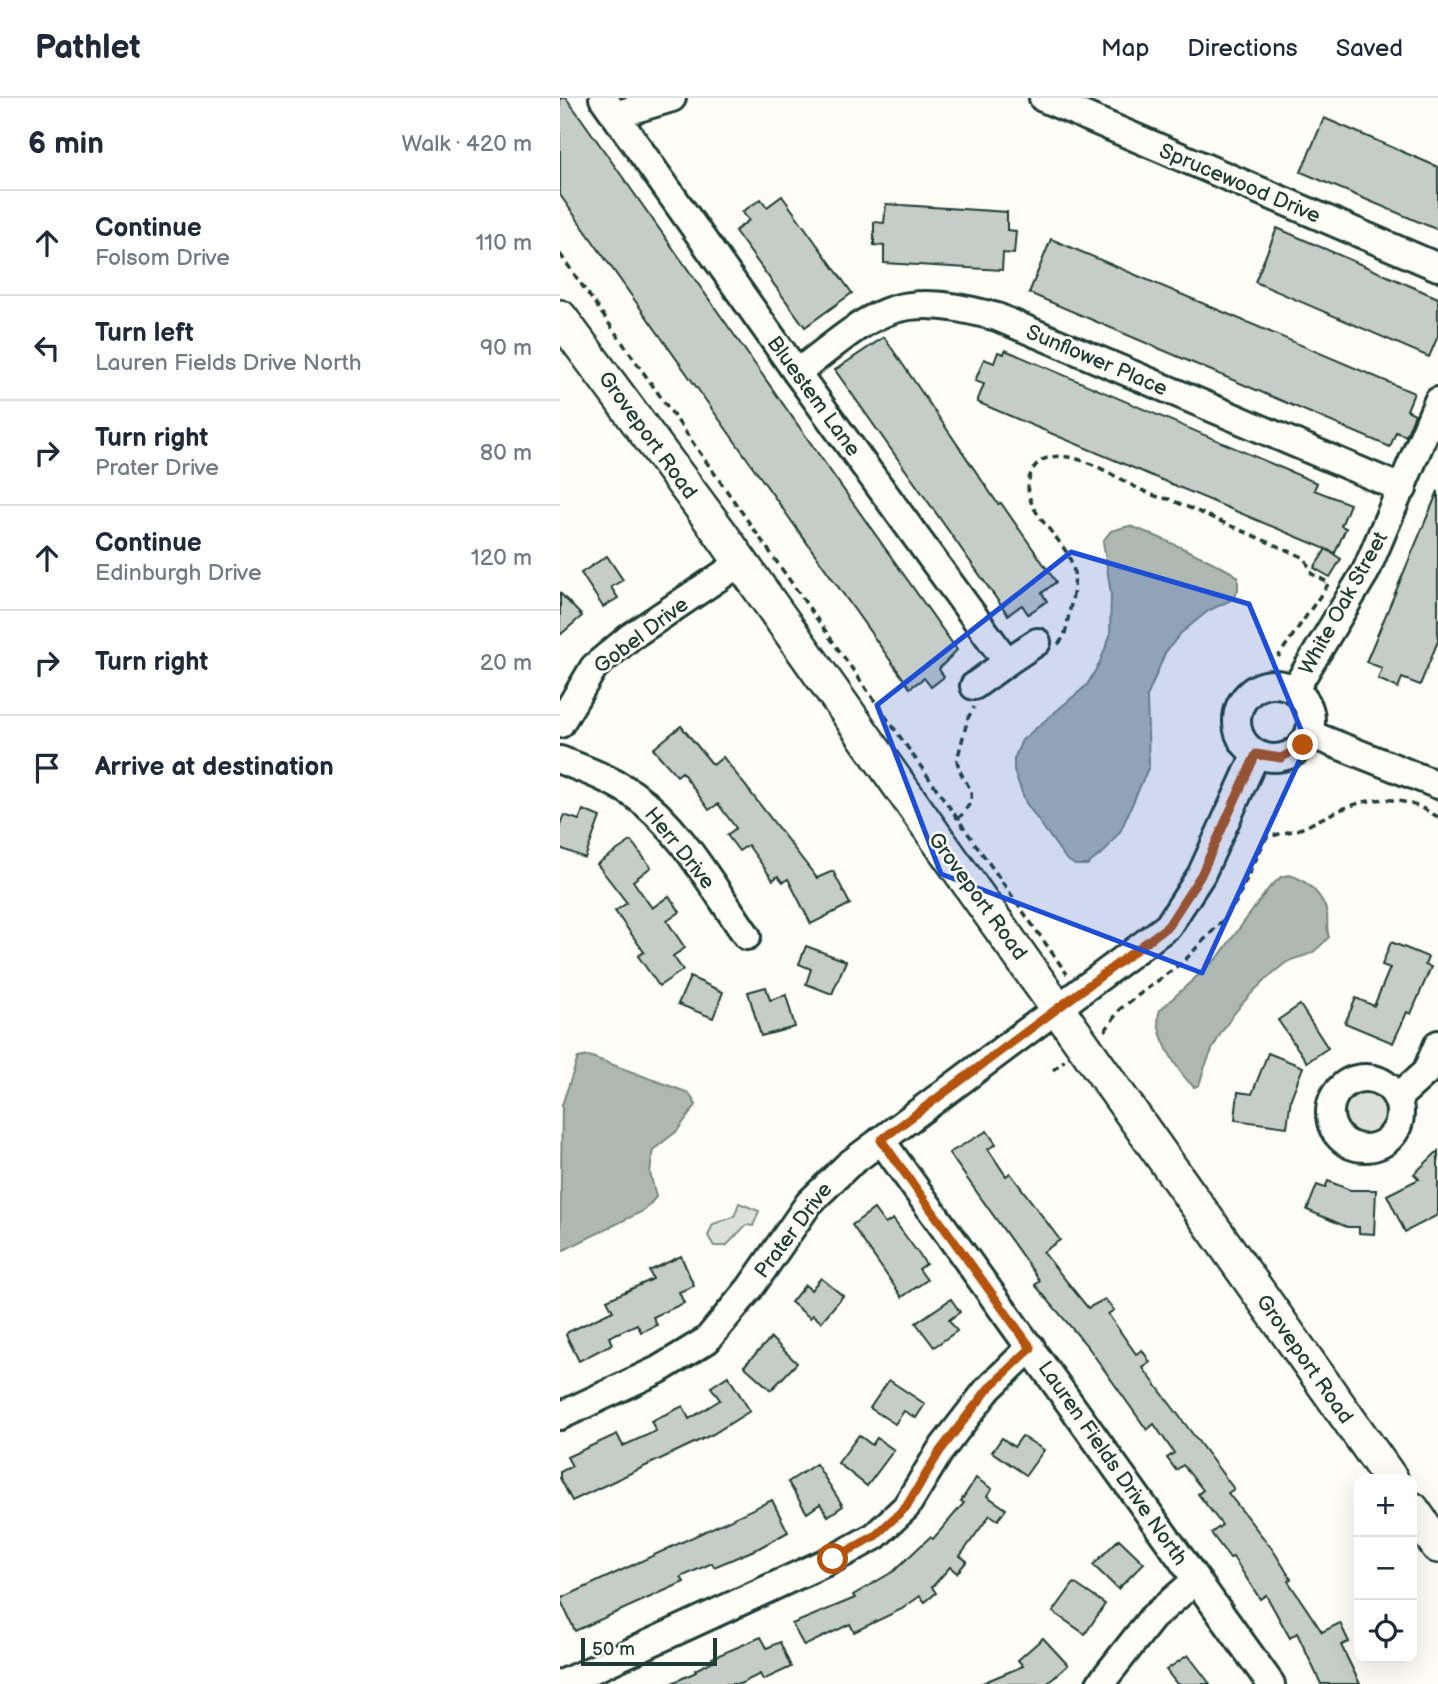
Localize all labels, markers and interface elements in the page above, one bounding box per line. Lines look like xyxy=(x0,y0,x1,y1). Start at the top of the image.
text: Pathlet xyxy=(35,28,140,68)
text: Map xyxy=(1101,34,1149,63)
text: Directions xyxy=(1187,34,1298,63)
text: Saved xyxy=(1336,34,1403,63)
text: 6 min xyxy=(28,126,104,162)
text: Walk · 420 m xyxy=(402,130,532,158)
street label: Sprucewood Drive xyxy=(1155,138,1324,229)
text: Continue xyxy=(95,213,202,244)
icon: ahead xyxy=(28,224,66,262)
text: 110 m xyxy=(475,229,532,257)
text: Folsom Drive xyxy=(95,244,230,272)
text: Turn left xyxy=(95,318,194,349)
street label: Sunflower Place xyxy=(1023,319,1171,401)
icon: left xyxy=(28,329,66,367)
street label: Bluestem Lane xyxy=(762,331,866,461)
text: 90 m xyxy=(480,334,532,362)
text: Lauren Fields Drive North xyxy=(95,349,361,377)
street label: Groveport Road xyxy=(593,367,702,504)
text: Turn right xyxy=(95,423,208,454)
icon: right xyxy=(28,434,66,472)
text: 80 m xyxy=(480,439,532,467)
text: Prater Drive xyxy=(95,454,219,482)
street label: White Oak Street xyxy=(1294,527,1393,679)
text: Continue xyxy=(95,528,202,559)
icon: ahead xyxy=(28,539,66,577)
text: 120 m xyxy=(471,544,532,572)
text: Edinburgh Drive xyxy=(95,559,262,587)
street label: Gobel Drive xyxy=(589,592,693,679)
icon: right xyxy=(28,644,66,682)
text: Turn right xyxy=(95,647,208,678)
text: 20 m xyxy=(480,649,532,677)
route end xyxy=(1287,729,1318,760)
icon: arrive xyxy=(28,749,66,787)
text: Arrive at destination xyxy=(95,752,334,783)
street label: Herr Drive xyxy=(639,802,720,894)
street label: Groveport Road xyxy=(923,828,1032,965)
street label: Prater Drive xyxy=(749,1178,837,1283)
street label: Groveport Road xyxy=(1251,1290,1358,1429)
street label: Lauren Fields Drive North xyxy=(1033,1356,1193,1570)
map controls xyxy=(1354,1474,1417,1663)
button: + xyxy=(1354,1474,1417,1537)
button: − xyxy=(1354,1537,1417,1600)
route start xyxy=(817,1543,848,1574)
button: locate xyxy=(1354,1600,1417,1663)
scale bar xyxy=(581,1635,718,1667)
text: 50 m xyxy=(592,1638,635,1661)

